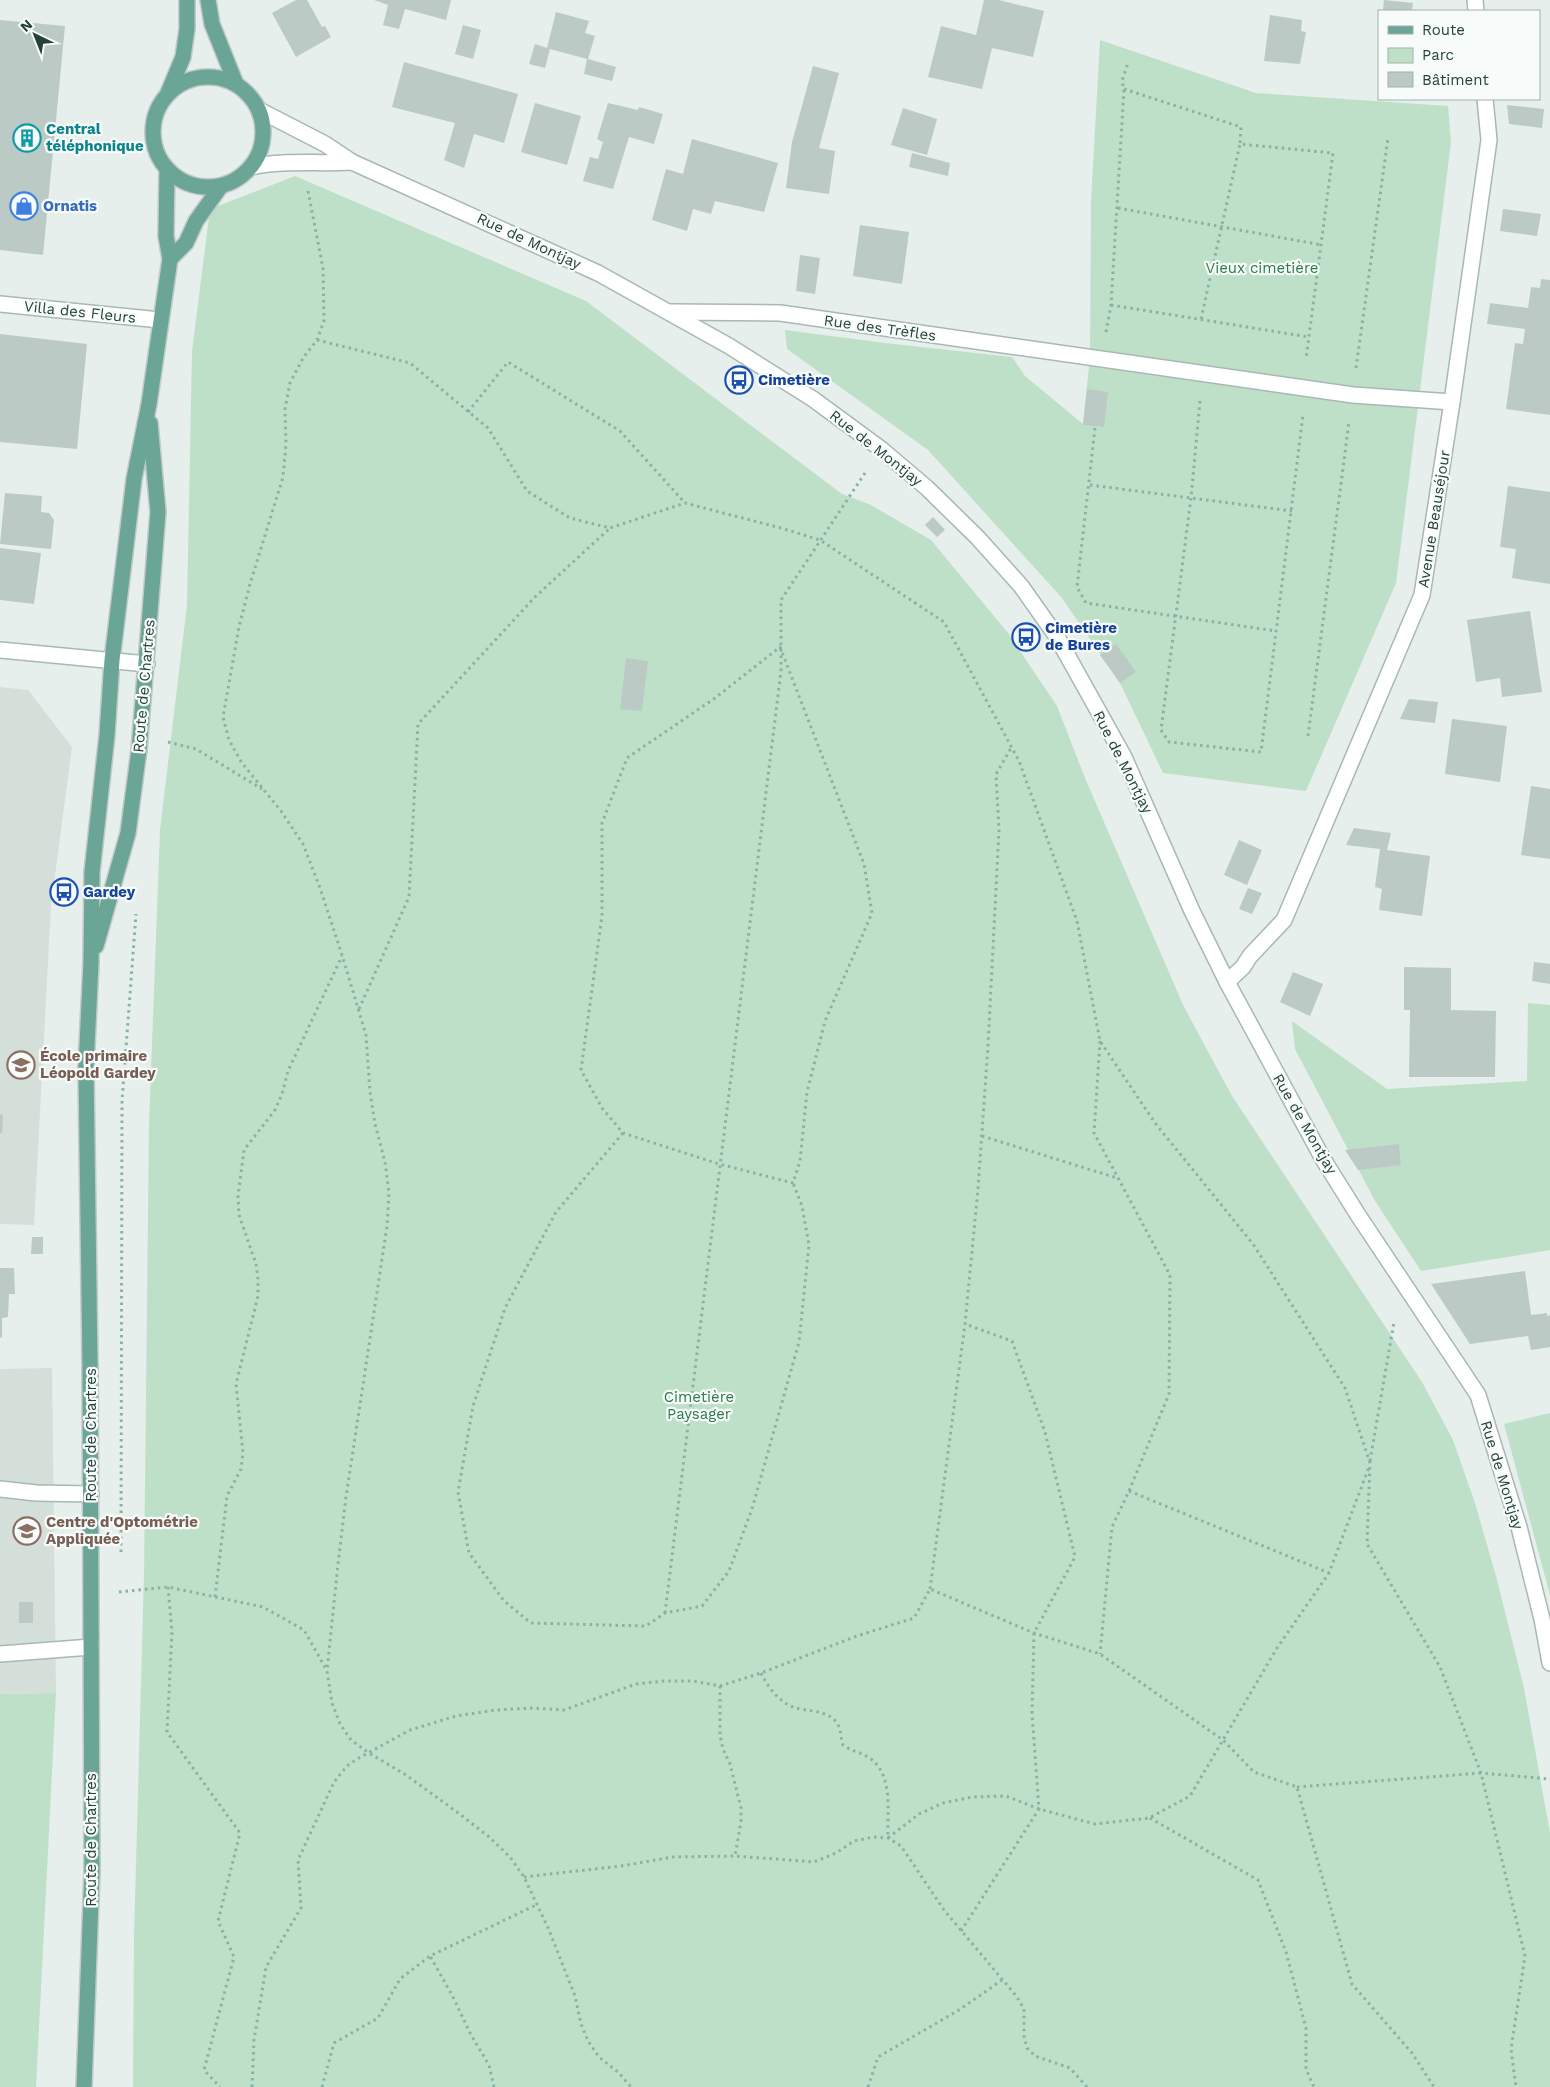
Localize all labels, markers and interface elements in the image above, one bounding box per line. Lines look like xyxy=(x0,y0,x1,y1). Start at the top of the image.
north arrow xyxy=(10,10,60,60)
legend xyxy=(1378,10,1540,100)
text: N xyxy=(17,16,35,35)
text: Route xyxy=(1422,21,1465,39)
text: Parc xyxy=(1422,46,1454,64)
text: Bâtiment xyxy=(1422,71,1489,89)
place label: Central téléphonique xyxy=(46,120,144,155)
building icon: Central téléphonique xyxy=(12,123,42,153)
shop icon: Ornatis xyxy=(9,191,39,221)
place label: Ornatis xyxy=(43,197,97,215)
street label: Rue de Montjay xyxy=(474,209,584,273)
park label: Vieux cimetière xyxy=(1205,259,1319,277)
street label: Villa des Fleurs xyxy=(23,297,137,327)
street label: Rue des Trèfles xyxy=(823,311,937,345)
bus stop icon: Cimetière xyxy=(724,365,754,395)
place label: Cimetière xyxy=(758,371,830,389)
street label: Rue de Montjay xyxy=(826,406,926,490)
street label: Avenue Beauséjour xyxy=(1414,449,1454,589)
street label: Route de Chartres xyxy=(129,619,159,753)
place label: Cimetière de Bures xyxy=(1045,619,1117,654)
bus stop icon: Cimetière de Bures xyxy=(1011,622,1041,652)
street label: Rue de Montjay xyxy=(1089,708,1157,817)
bus stop icon: Gardey xyxy=(49,877,79,907)
place label: Gardey xyxy=(83,883,136,901)
place label: École primaire Léopold Gardey xyxy=(40,1047,156,1082)
school or university icon: École primaire Léopold Gardey xyxy=(6,1050,36,1080)
street label: Rue de Montjay xyxy=(1269,1071,1341,1178)
street label: Route de Chartres xyxy=(82,1368,100,1502)
park label: Cimetière Paysager xyxy=(664,1388,734,1423)
street label: Rue de Montjay xyxy=(1477,1418,1527,1532)
place label: Centre d'Optométrie Appliquée xyxy=(46,1513,198,1548)
school or university icon: Centre d'Optométrie Appliquée xyxy=(12,1516,42,1546)
street label: Route de Chartres xyxy=(82,1773,100,1907)

